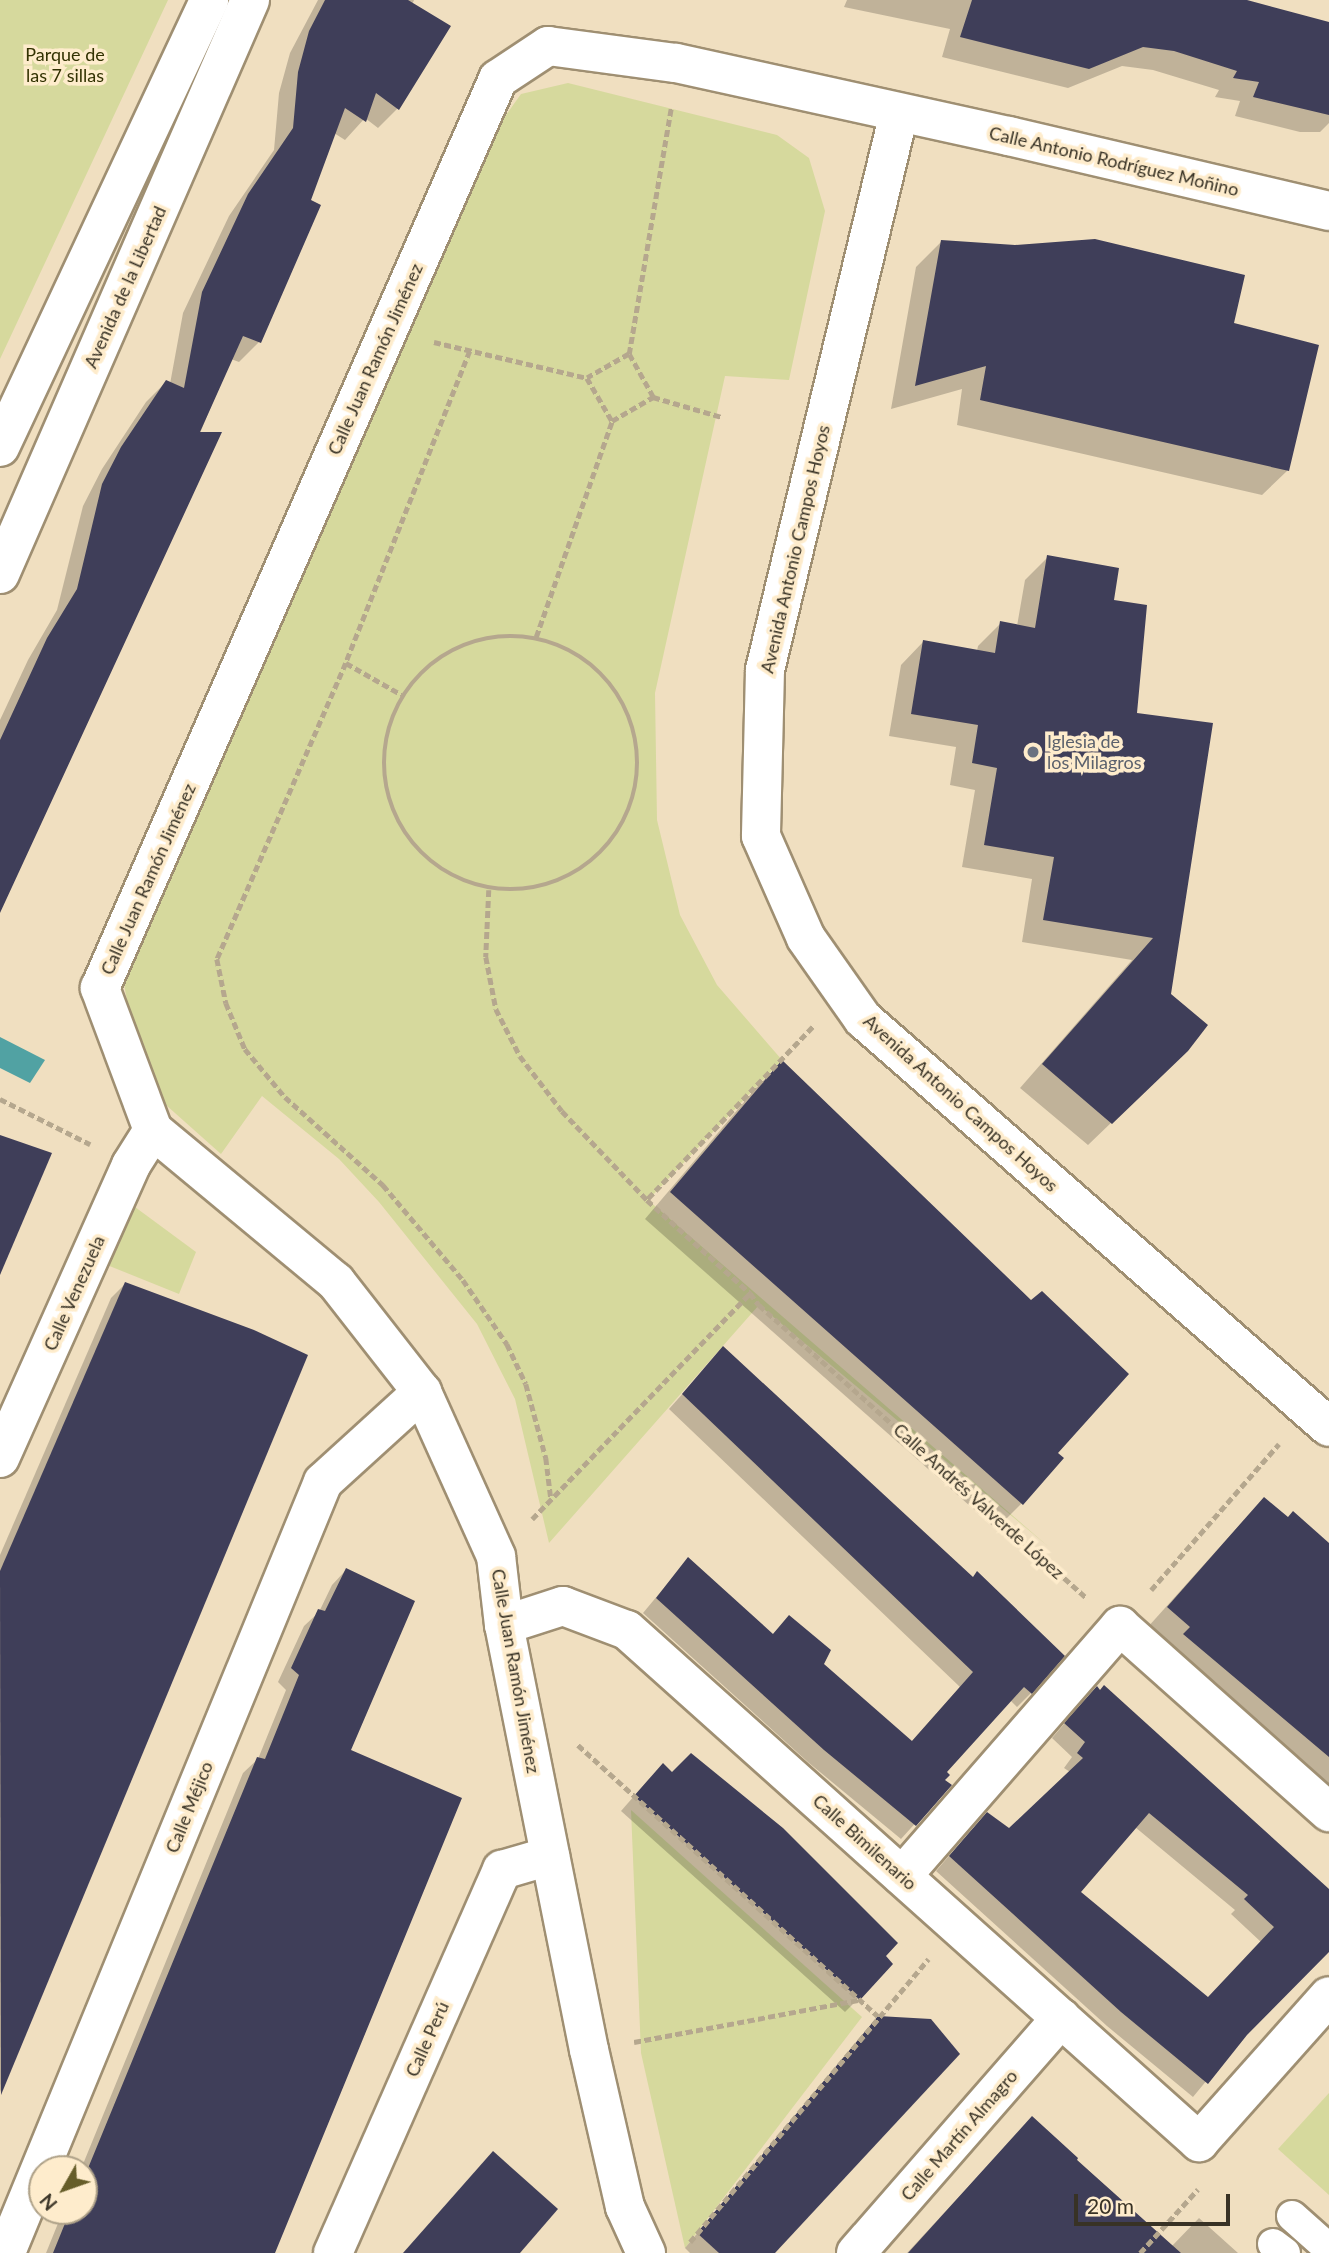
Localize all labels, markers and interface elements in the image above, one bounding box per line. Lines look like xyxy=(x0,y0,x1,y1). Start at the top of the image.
park label: Parque de las 7 sillas xyxy=(25,44,105,86)
street label: Calle Antonio Rodríguez Moñino xyxy=(987,122,1241,200)
street label: Avenida de la Libertad xyxy=(80,203,170,371)
street label: Calle Juan Ramón Jiménez xyxy=(323,260,427,458)
street label: Avenida Antonio Campos Hoyos xyxy=(756,422,834,676)
place label: Iglesia de los Milagros xyxy=(1047,731,1141,774)
marker: Iglesia de los Milagros xyxy=(1025,744,1041,760)
street label: Calle Juan Ramón Jiménez xyxy=(96,780,200,978)
street label: Avenida Antonio Campos Hoyos xyxy=(859,1010,1063,1196)
street label: Calle Venezuela xyxy=(39,1232,109,1354)
street label: Calle Andrés Valverde López xyxy=(889,1418,1069,1584)
street label: Calle Juan Ramón Jiménez xyxy=(487,1567,545,1775)
street label: Calle Méjico xyxy=(161,1758,217,1856)
street label: Calle Bimilenario xyxy=(809,1790,921,1894)
street label: Calle Perú xyxy=(401,1998,453,2080)
street label: Calle Martín Almagro xyxy=(896,2065,1022,2205)
north arrow xyxy=(28,2155,98,2225)
scale bar xyxy=(1077,2180,1233,2224)
text: N xyxy=(35,2190,62,2216)
text: 20 m xyxy=(1087,2193,1134,2218)

